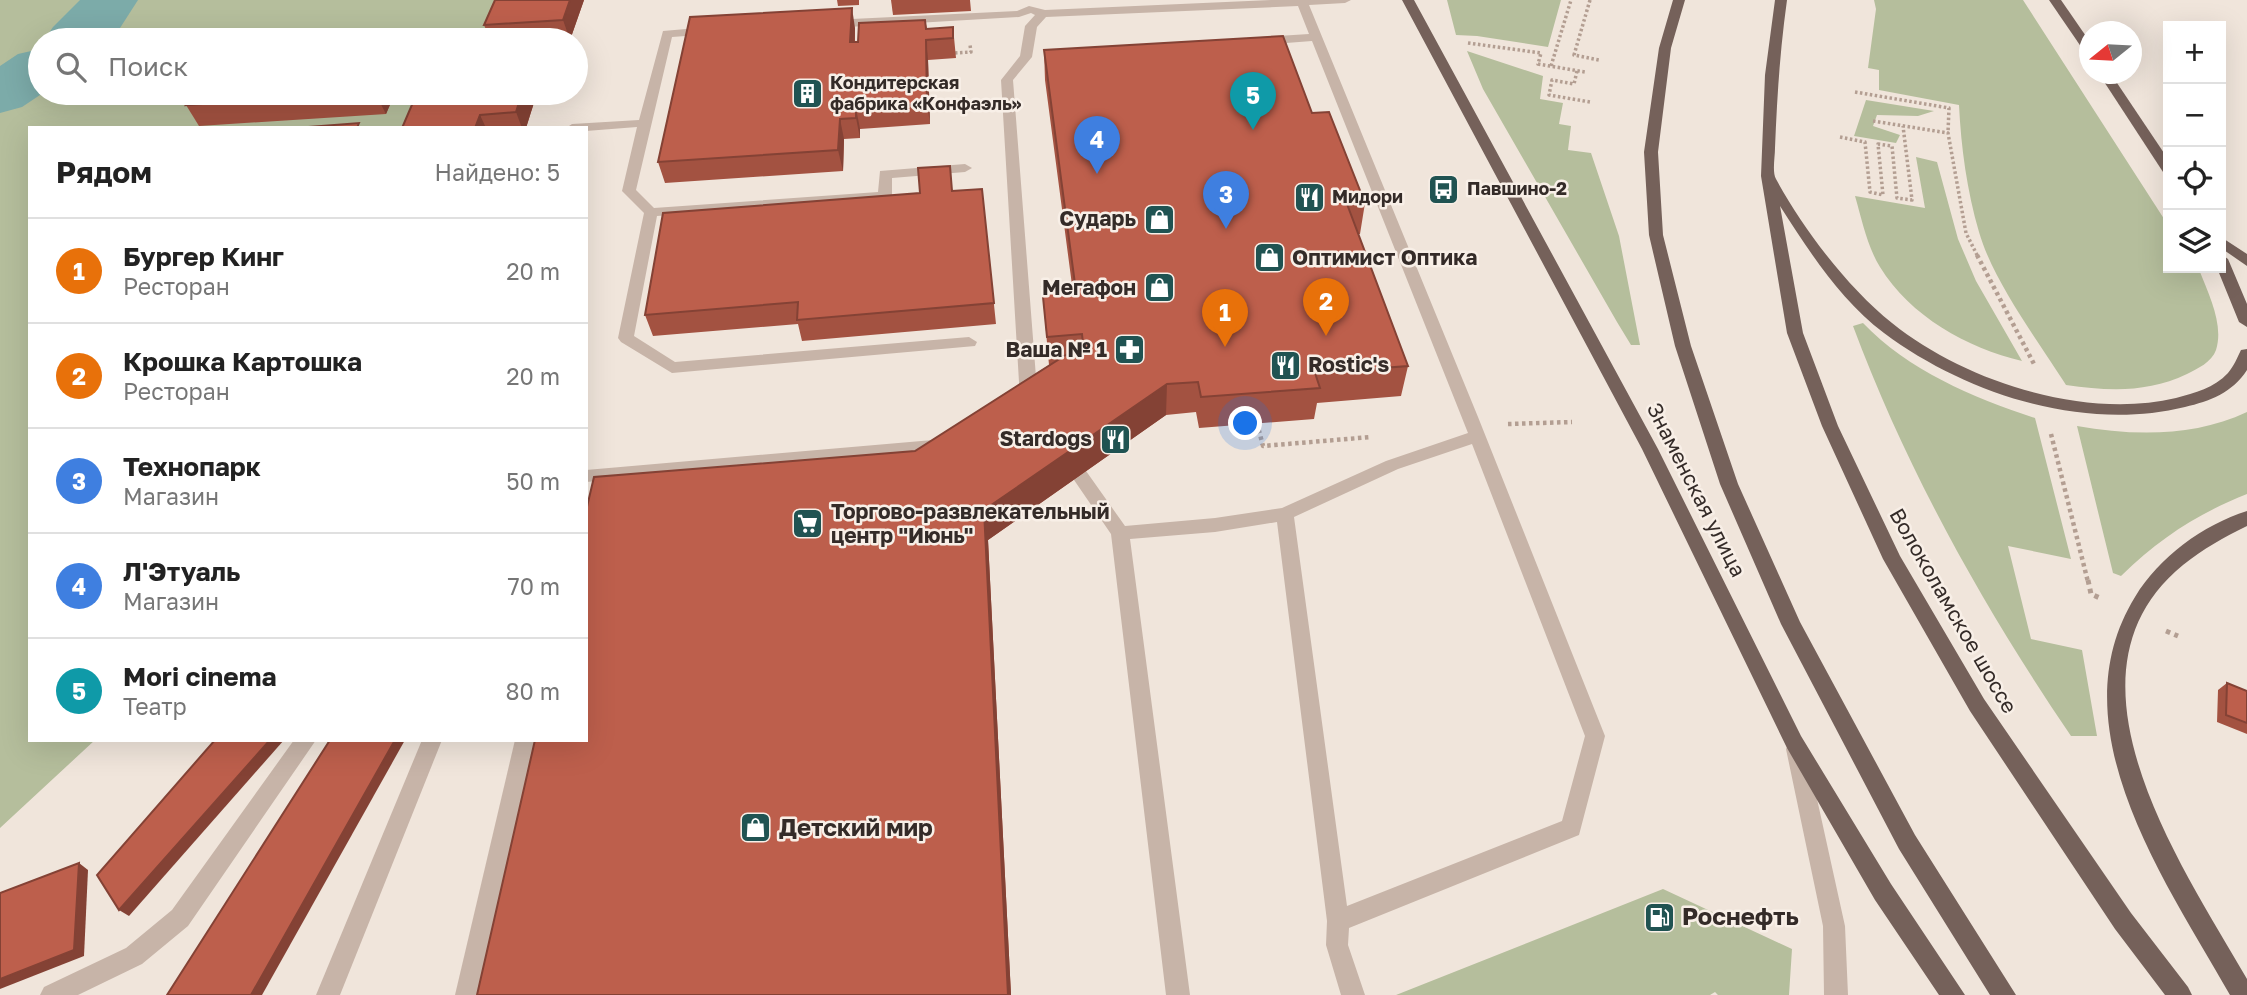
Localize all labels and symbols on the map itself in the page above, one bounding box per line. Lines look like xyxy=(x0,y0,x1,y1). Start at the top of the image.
north arrow xyxy=(2079,21,2142,84)
place label: Кондитерская фабрика «Конфаэль» xyxy=(830,71,1022,114)
pin: 5 xyxy=(1230,72,1276,130)
building icon: Кондитерская фабрика «Конфаэль» xyxy=(790,76,824,110)
pin: 4 xyxy=(1074,116,1120,174)
pin: 3 xyxy=(1203,171,1249,229)
bus stop icon: Павшино-2 xyxy=(1427,172,1461,206)
place label: Павшино-2 xyxy=(1467,177,1567,199)
restaurant icon: Мидори xyxy=(1292,180,1326,214)
place label: Мидори xyxy=(1332,185,1403,207)
shop icon: Сударь xyxy=(1142,202,1176,236)
place label: Сударь xyxy=(1059,205,1136,231)
shop icon: Оптимист Оптика xyxy=(1252,241,1286,275)
place label: Оптимист Оптика xyxy=(1292,244,1477,270)
shop icon: Мегафон xyxy=(1142,271,1176,305)
place label: Мегафон xyxy=(1042,274,1136,300)
pin: 2 xyxy=(1303,278,1349,336)
pin: 1 xyxy=(1202,289,1248,347)
pharmacy icon: Ваша № 1 xyxy=(1113,333,1147,367)
place label: Ваша № 1 xyxy=(1006,336,1107,362)
restaurant icon: Rostic's xyxy=(1268,348,1302,382)
place label: Rostic's xyxy=(1308,351,1390,377)
street label: Знаменская улица xyxy=(1642,398,1752,581)
your location xyxy=(1228,406,1262,440)
restaurant icon: Stardogs xyxy=(1098,422,1132,456)
place label: Stardogs xyxy=(999,425,1092,451)
place label: Торгово-развлекательный центр "Июнь" xyxy=(831,498,1110,548)
street label: Волоколамское шоссе xyxy=(1884,503,2023,718)
supermarket icon: Торгово-развлекательный центр "Июнь" xyxy=(791,507,825,541)
shop icon: Детский мир xyxy=(739,811,773,845)
place label: Детский мир xyxy=(779,812,933,841)
fuel station icon: Роснефть xyxy=(1642,900,1676,934)
place label: Роснефть xyxy=(1682,901,1799,930)

